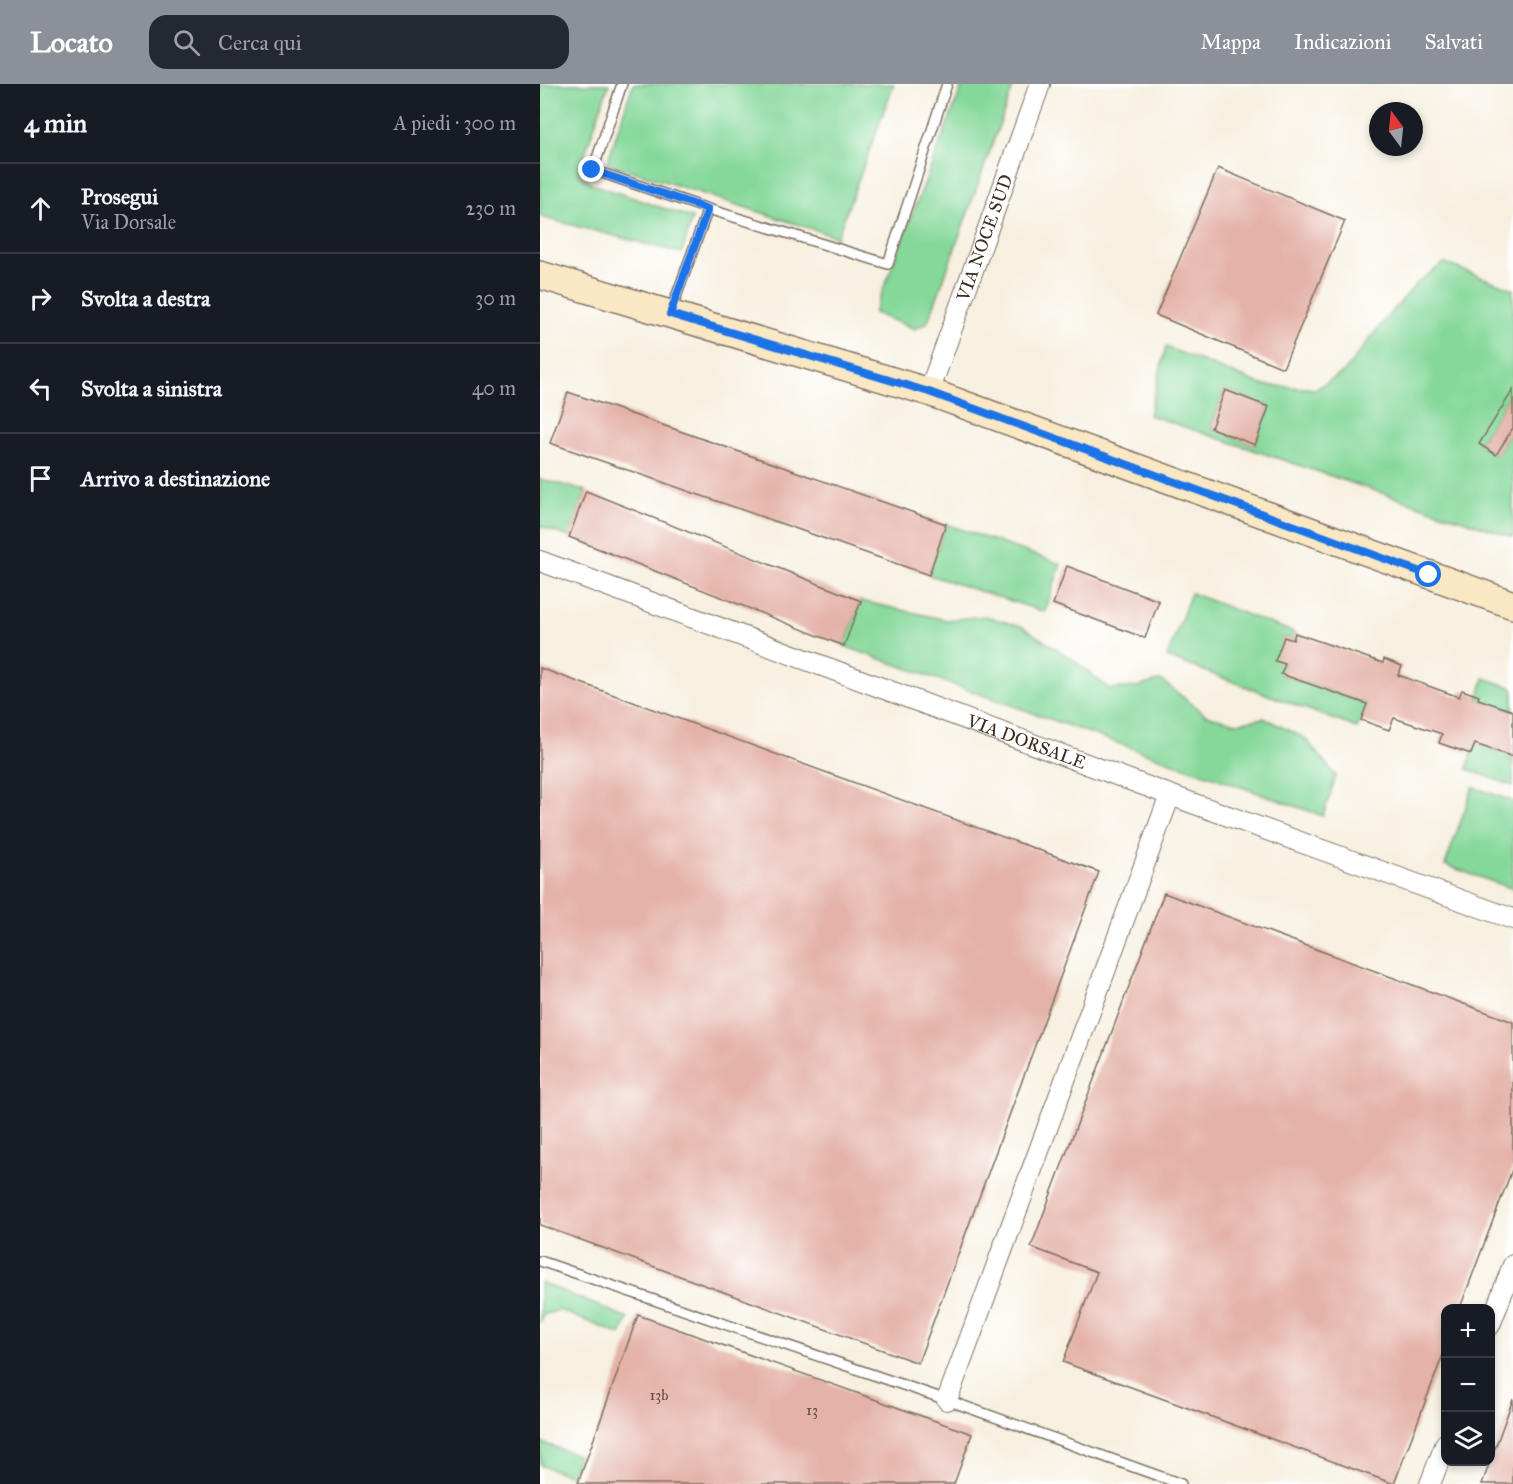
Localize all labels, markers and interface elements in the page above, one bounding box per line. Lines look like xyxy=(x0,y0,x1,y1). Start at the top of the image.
search box xyxy=(149,15,569,69)
text: Locato xyxy=(30,25,113,60)
icon: search xyxy=(170,26,203,59)
text: Cerca qui xyxy=(218,29,302,56)
text: Mappa xyxy=(1201,29,1261,55)
text: Indicazioni xyxy=(1294,29,1392,55)
text: Salvati xyxy=(1425,29,1483,55)
north arrow xyxy=(1369,102,1423,156)
text: 4 min xyxy=(24,107,87,139)
text: A piedi · 300 m xyxy=(394,111,516,135)
route end xyxy=(578,156,604,182)
street label: VIA NOCE SUD xyxy=(951,171,1017,305)
text: Prosegui xyxy=(81,183,158,210)
icon: ahead xyxy=(24,192,57,225)
text: 230 m xyxy=(465,196,516,220)
text: Via Dorsale xyxy=(81,210,176,234)
icon: right xyxy=(24,282,57,315)
text: Svolta a destra xyxy=(81,285,210,312)
text: 30 m xyxy=(475,286,516,310)
icon: left xyxy=(24,372,57,405)
text: Svolta a sinistra xyxy=(81,375,222,402)
text: 40 m xyxy=(472,376,516,400)
icon: arrive xyxy=(24,462,57,495)
text: Arrivo a destinazione xyxy=(81,465,270,492)
route start xyxy=(1415,561,1441,587)
street label: VIA DORSALE xyxy=(963,709,1089,774)
map controls xyxy=(1441,1304,1495,1466)
button: + xyxy=(1441,1304,1495,1358)
button: − xyxy=(1441,1358,1495,1412)
house number: 13b xyxy=(649,1386,669,1404)
house number: 13 xyxy=(806,1401,818,1419)
button: layers xyxy=(1441,1412,1495,1466)

